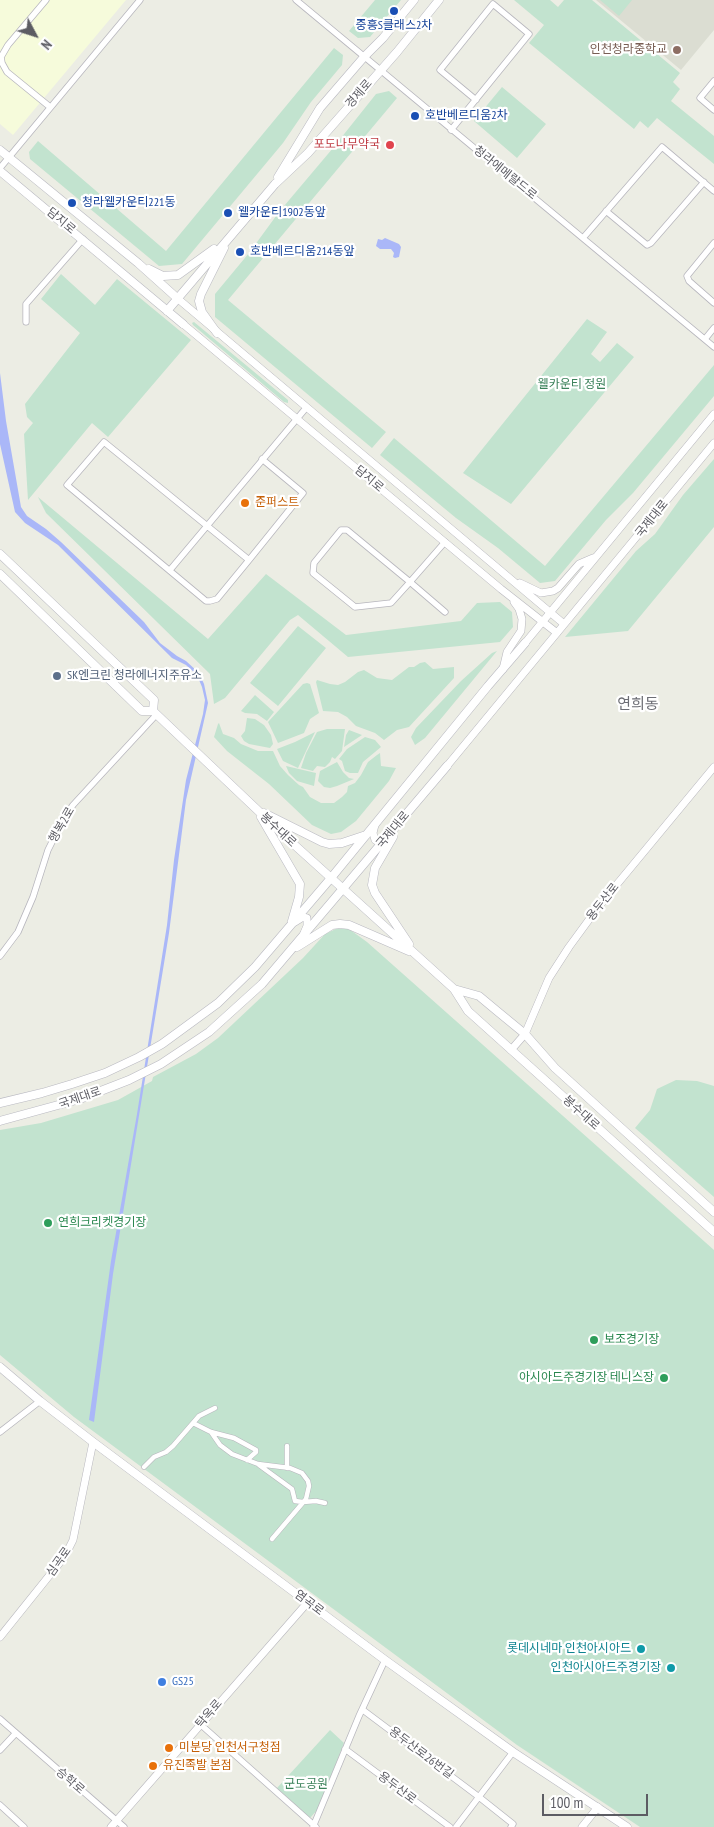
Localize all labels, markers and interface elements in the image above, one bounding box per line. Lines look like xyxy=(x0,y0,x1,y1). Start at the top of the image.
marker: 중흥S클래스2차 xyxy=(388,5,400,17)
north arrow xyxy=(10,10,60,60)
place label: 중흥S클래스2차 xyxy=(356,19,432,33)
text: N xyxy=(37,36,56,53)
place label: 인천청라중학교 xyxy=(590,43,667,57)
marker: 인천청라중학교 xyxy=(671,44,683,56)
street label: 경제로 xyxy=(343,77,375,111)
place label: 호반베르디움2차 xyxy=(425,109,508,123)
marker: 호반베르디움2차 xyxy=(409,110,421,122)
place label: 포도나무약국 xyxy=(314,138,380,152)
marker: 포도나무약국 xyxy=(384,139,396,151)
street label: 청라에메랄드로 xyxy=(470,143,540,203)
place label: 청라웰카운티221동 xyxy=(82,196,175,210)
marker: 청라웰카운티221동 xyxy=(66,197,78,209)
street label: 담지로 xyxy=(44,205,78,237)
place label: 웰카운티1902동앞 xyxy=(238,206,326,220)
marker: 웰카운티1902동앞 xyxy=(222,207,234,219)
place label: 호반베르디움214동앞 xyxy=(250,245,355,259)
marker: 호반베르디움214동앞 xyxy=(234,246,246,258)
park label: 웰카운티 정원 xyxy=(538,378,606,392)
street label: 담지로 xyxy=(352,463,386,495)
place label: 준퍼스트 xyxy=(255,496,299,510)
marker: 준퍼스트 xyxy=(239,497,251,509)
street label: 국제대로 xyxy=(633,497,671,541)
place label: SK엔크린 청라에너지주유소 xyxy=(67,669,202,683)
marker: SK엔크린 청라에너지주유소 xyxy=(51,670,63,682)
district label: 연희동 xyxy=(617,696,659,714)
street label: 행복2로 xyxy=(46,805,78,845)
street label: 국제대로 xyxy=(373,808,413,852)
street label: 봉수대로 xyxy=(257,810,299,850)
street label: 용두산로 xyxy=(584,880,622,924)
street label: 국제대로 xyxy=(57,1084,103,1112)
street label: 봉수대로 xyxy=(560,1093,602,1133)
place label: 연희크리켓경기장 xyxy=(58,1216,146,1230)
marker: 연희크리켓경기장 xyxy=(42,1217,54,1229)
place label: 보조경기장 xyxy=(604,1333,659,1347)
marker: 보조경기장 xyxy=(588,1334,600,1346)
place label: 아시아드주경기장 테니스장 xyxy=(519,1371,654,1385)
marker: 아시아드주경기장 테니스장 xyxy=(658,1372,670,1384)
street label: 심곡로 xyxy=(44,1544,74,1580)
street label: 염곡로 xyxy=(291,1587,327,1619)
place label: 롯데시네마 인천아시아드 xyxy=(507,1642,631,1656)
marker: 롯데시네마 인천아시아드 xyxy=(635,1643,647,1655)
place label: 인천아시아드주경기장 xyxy=(551,1661,661,1675)
marker: 인천아시아드주경기장 xyxy=(665,1662,677,1674)
place label: GS25 xyxy=(172,1675,194,1689)
marker: GS25 xyxy=(156,1676,168,1688)
street label: 탁옥로 xyxy=(193,1697,225,1731)
street label: 용두산로26번길 xyxy=(386,1724,456,1782)
place label: 미분당 인천서구청점 xyxy=(179,1741,281,1755)
marker: 미분당 인천서구청점 xyxy=(163,1742,175,1754)
place label: 유진족발 본점 xyxy=(163,1759,232,1773)
marker: 유진족발 본점 xyxy=(147,1760,159,1772)
street label: 승학로 xyxy=(53,1765,87,1797)
street label: 용두산로 xyxy=(375,1769,419,1807)
park label: 군도공원 xyxy=(284,1778,328,1792)
scale bar xyxy=(544,1784,650,1816)
text: 100 m xyxy=(550,1793,583,1812)

